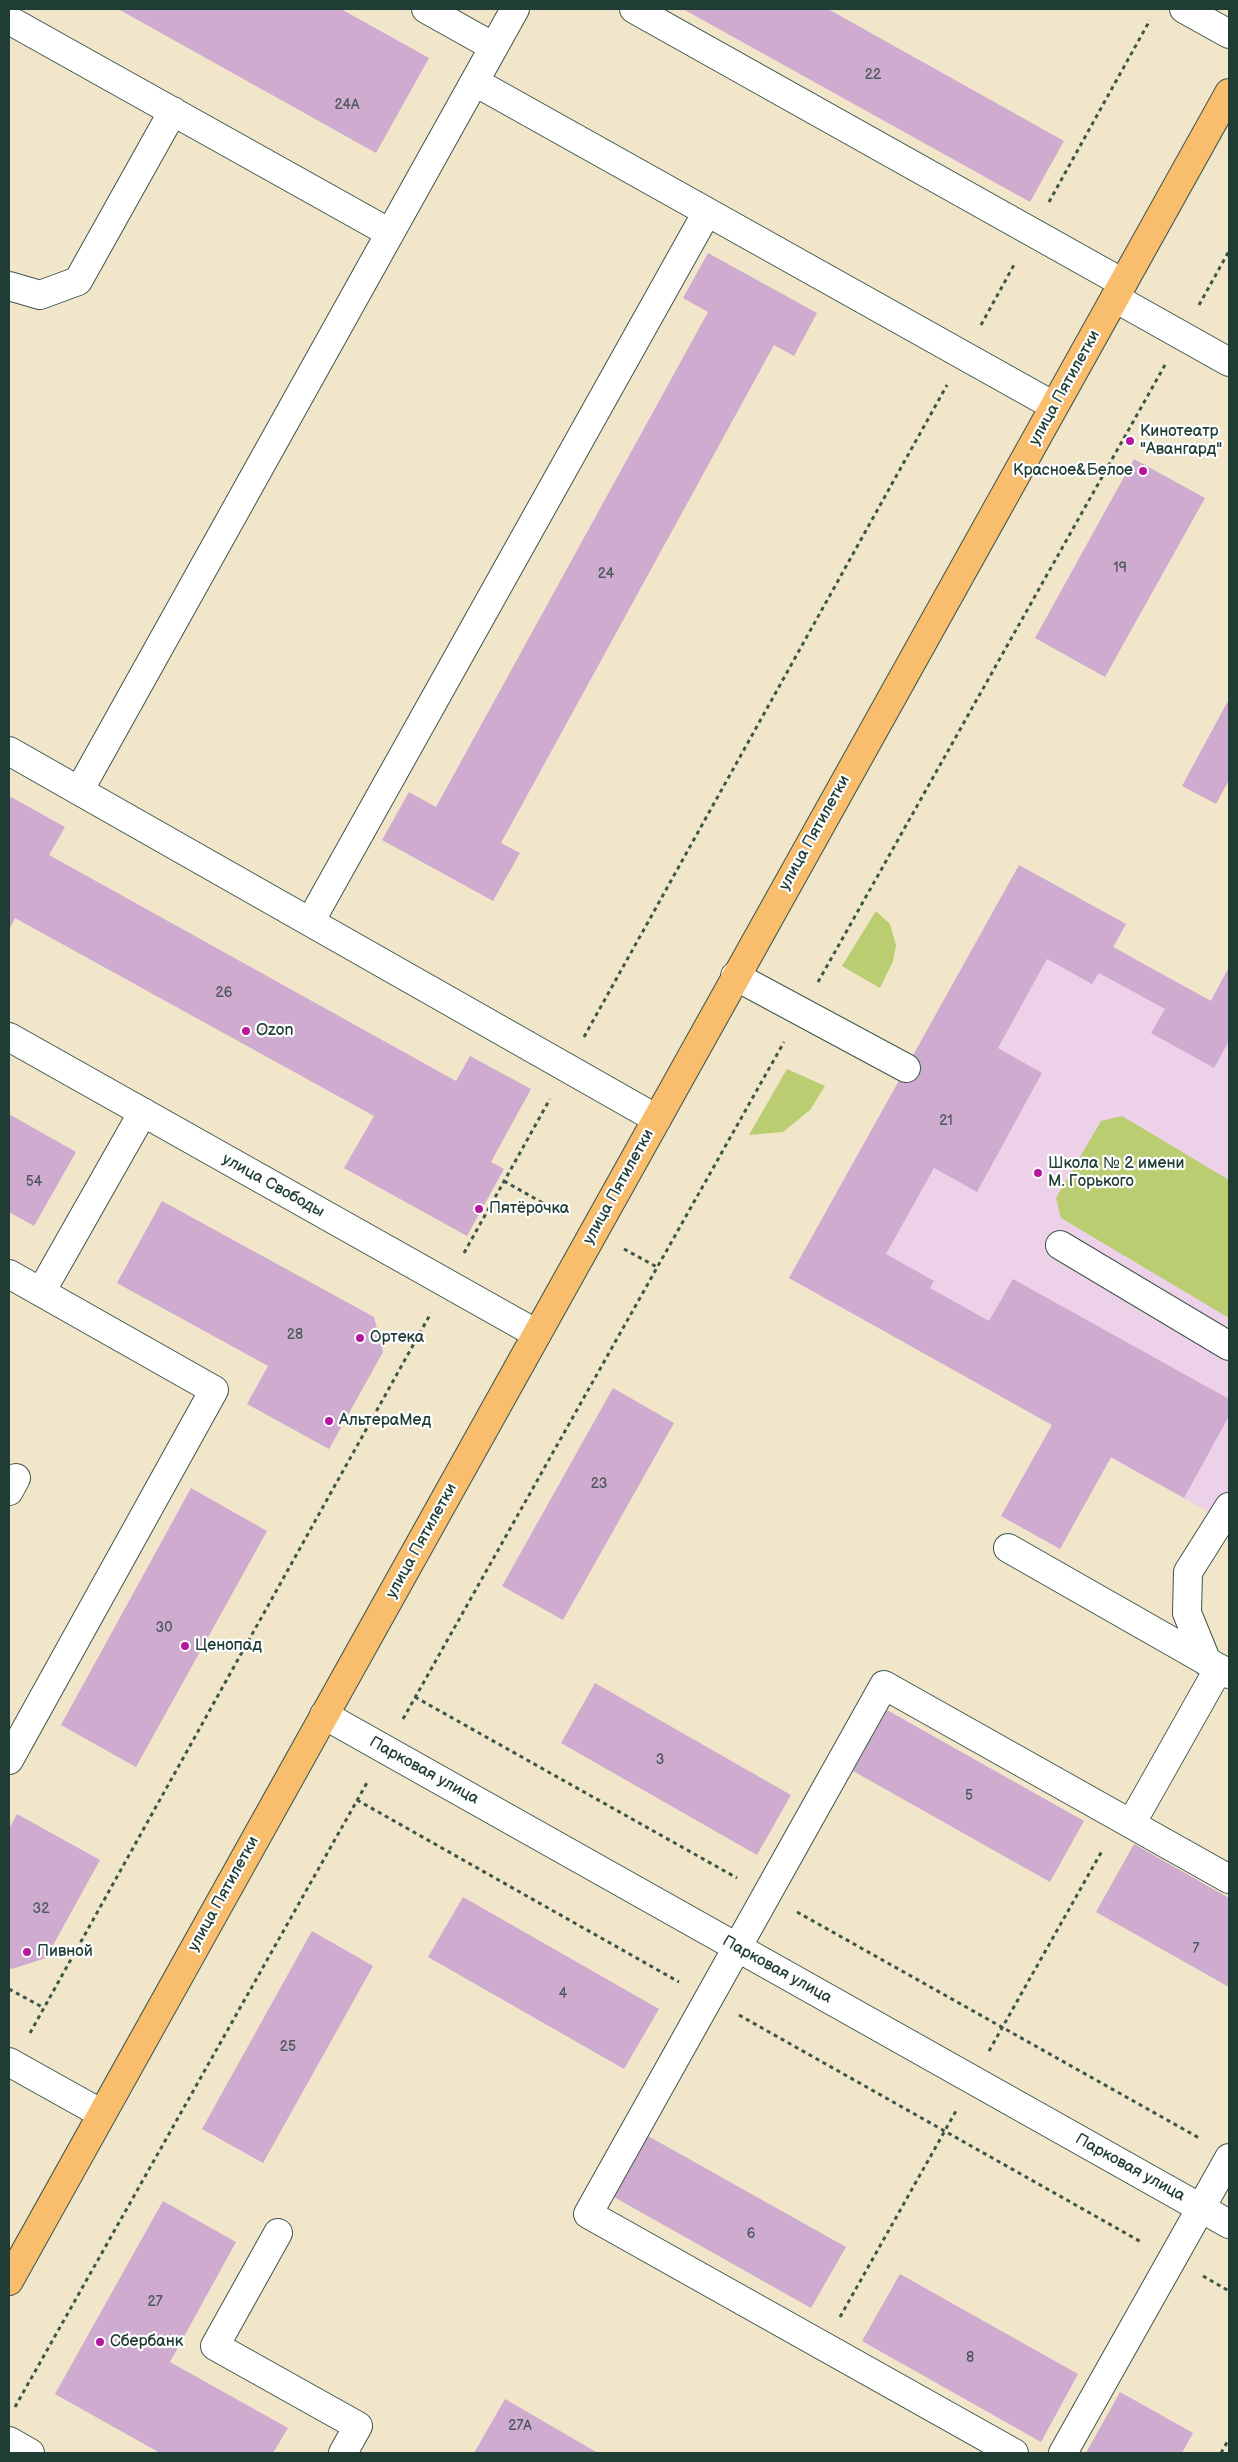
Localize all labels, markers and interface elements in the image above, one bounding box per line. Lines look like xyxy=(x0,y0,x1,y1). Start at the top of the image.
house number: 22 xyxy=(865,67,881,83)
house number: 24А xyxy=(334,97,360,113)
street label: улица Пятилетки xyxy=(1025,327,1105,449)
place label: Кинотеатр "Авангард" xyxy=(1140,422,1222,460)
marker: Кинотеатр "Авангард" xyxy=(1124,435,1136,447)
place label: Красное&Белое xyxy=(1013,461,1133,481)
marker: Красное&Белое xyxy=(1137,465,1149,477)
house number: 19 xyxy=(1113,560,1127,576)
house number: 24 xyxy=(598,566,614,582)
street label: улица Пятилетки xyxy=(775,772,855,894)
house number: 26 xyxy=(216,985,232,1001)
place label: Ozon xyxy=(256,1021,294,1041)
marker: Ozon xyxy=(240,1025,252,1037)
house number: 21 xyxy=(939,1113,953,1129)
street label: улица Пятилетки xyxy=(579,1126,659,1248)
street label: улица Свободы xyxy=(218,1150,328,1222)
place label: Школа № 2 имени М. Горького xyxy=(1048,1154,1184,1192)
marker: Школа № 2 имени М. Горького xyxy=(1032,1167,1044,1179)
house number: 54 xyxy=(26,1174,42,1190)
place label: Пятёрочка xyxy=(489,1199,569,1219)
marker: Пятёрочка xyxy=(473,1203,485,1215)
house number: 28 xyxy=(287,1327,303,1343)
place label: Ортека xyxy=(370,1328,424,1348)
marker: Ортека xyxy=(354,1332,366,1344)
place label: АльтераМед xyxy=(339,1411,431,1431)
marker: АльтераМед xyxy=(323,1415,335,1427)
house number: 23 xyxy=(591,1476,607,1492)
street label: улица Пятилетки xyxy=(382,1480,462,1602)
house number: 30 xyxy=(156,1620,172,1636)
place label: Ценопад xyxy=(195,1636,262,1656)
marker: Ценопад xyxy=(179,1640,191,1652)
street label: Парковая улица xyxy=(366,1733,482,1809)
house number: 3 xyxy=(656,1752,664,1768)
house number: 5 xyxy=(965,1788,973,1804)
street label: улица Пятилетки xyxy=(184,1833,264,1955)
house number: 32 xyxy=(33,1901,49,1917)
street label: Парковая улица xyxy=(719,1932,835,2008)
house number: 7 xyxy=(1193,1941,1199,1957)
place label: Пивной xyxy=(37,1942,93,1962)
marker: Пивной xyxy=(21,1946,33,1958)
house number: 4 xyxy=(559,1986,567,2002)
house number: 25 xyxy=(280,2039,296,2055)
street label: Парковая улица xyxy=(1072,2130,1188,2206)
house number: 6 xyxy=(747,2226,755,2242)
house number: 27 xyxy=(147,2294,163,2310)
place label: Сбербанк xyxy=(110,2332,183,2352)
marker: Сбербанк xyxy=(94,2336,106,2348)
house number: 8 xyxy=(966,2350,974,2366)
house number: 27А xyxy=(508,2418,532,2434)

